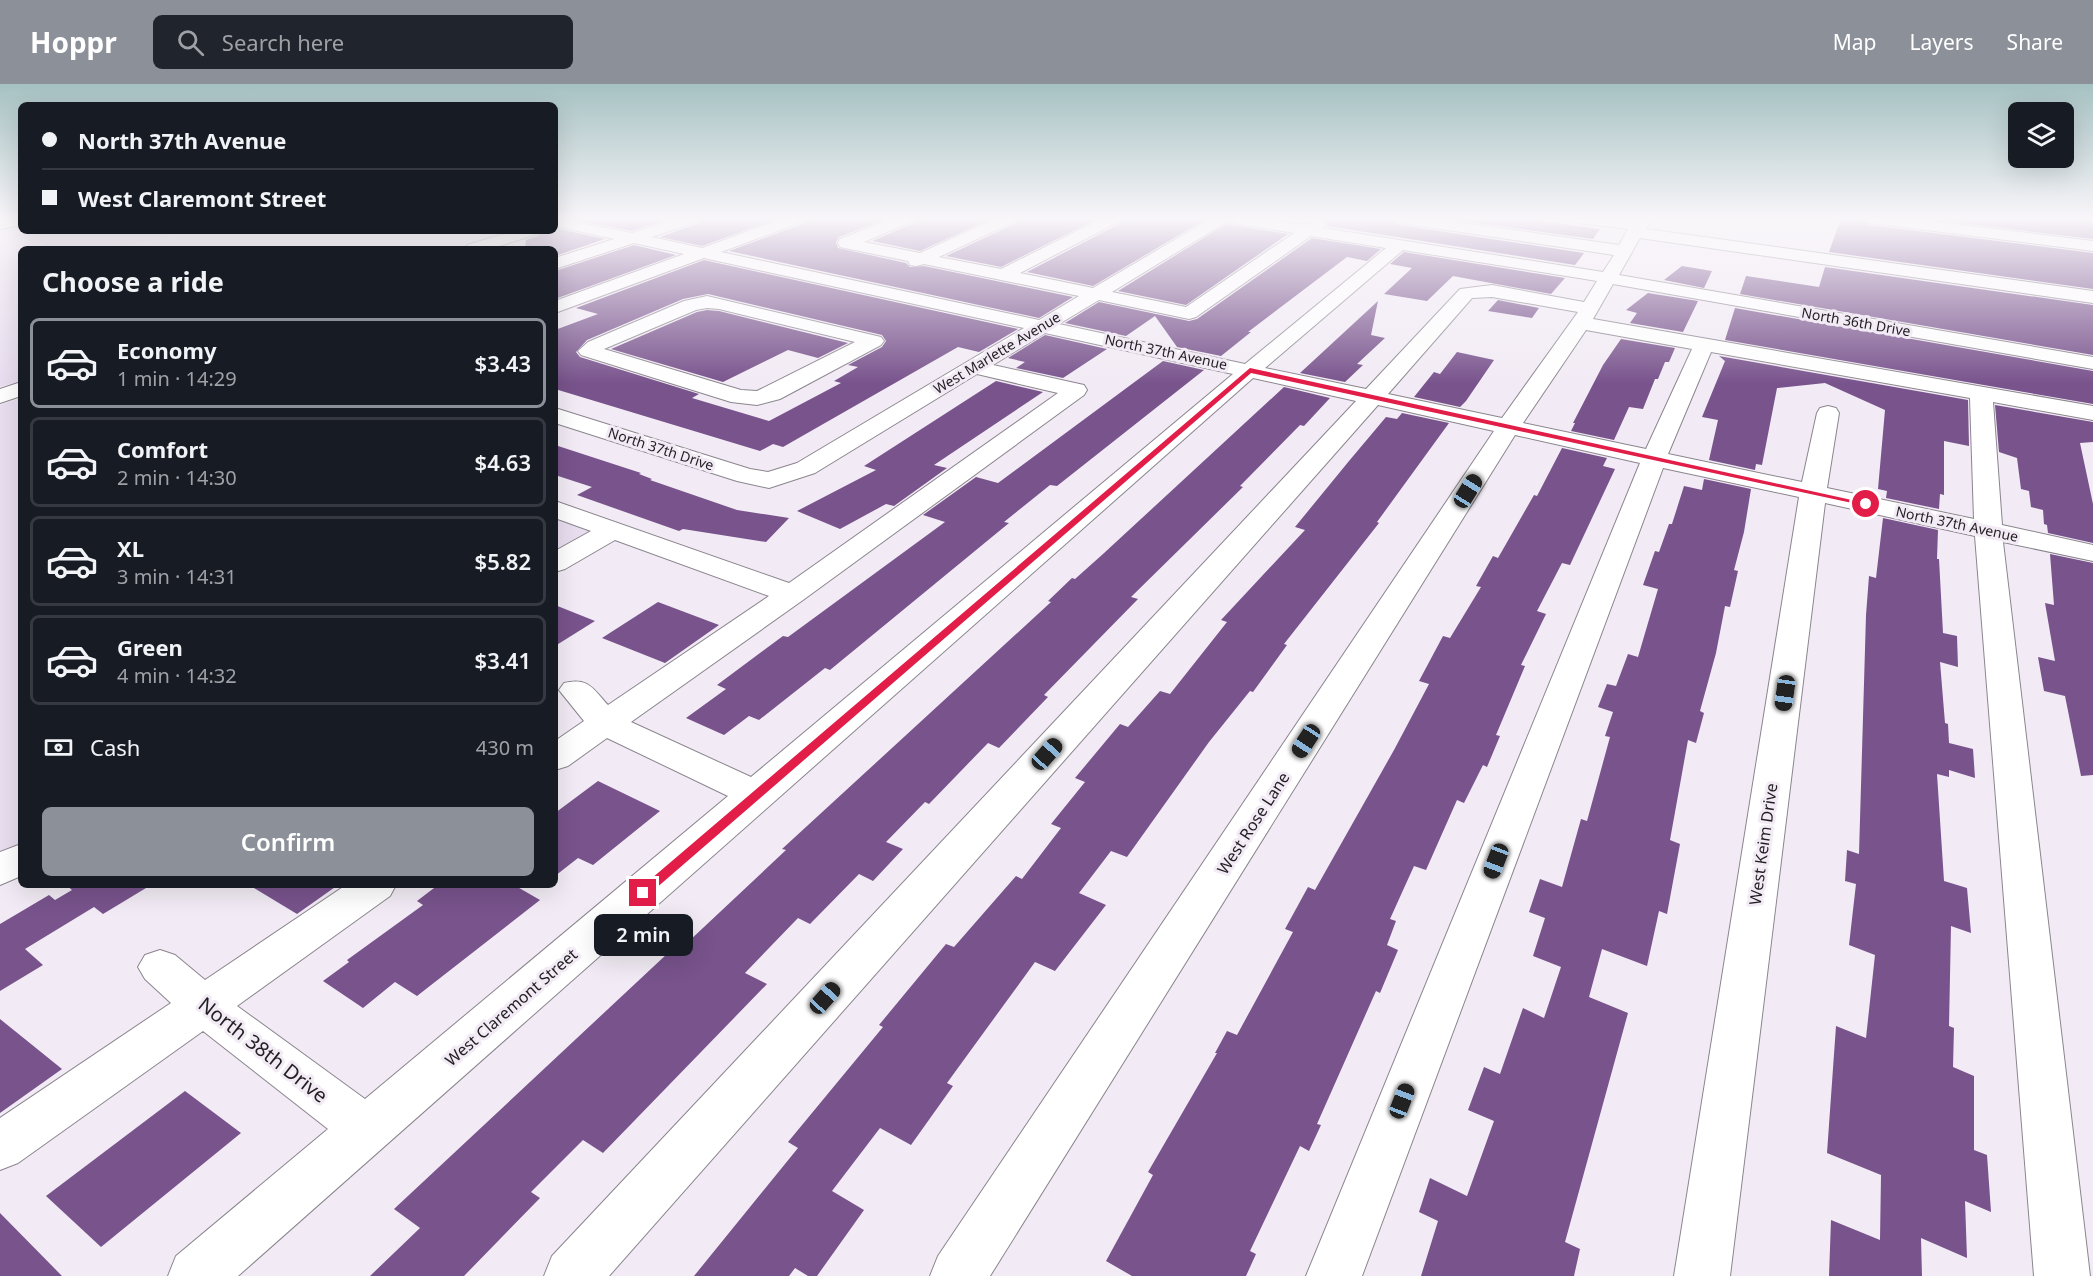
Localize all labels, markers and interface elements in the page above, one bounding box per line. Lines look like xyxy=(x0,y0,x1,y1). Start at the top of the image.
search box xyxy=(153,15,573,69)
text: Hoppr xyxy=(30,23,117,61)
icon: search xyxy=(174,26,207,59)
text: Search here xyxy=(222,27,344,57)
text: Map xyxy=(1833,28,1877,56)
text: Layers xyxy=(1910,28,1974,56)
text: Share xyxy=(2007,28,2063,56)
map controls xyxy=(2008,102,2074,168)
button: layers xyxy=(2008,102,2074,168)
text: North 37th Avenue xyxy=(78,125,286,155)
text: West Claremont Street xyxy=(78,183,326,213)
text: Choose a ride xyxy=(42,263,224,300)
street label: North 36th Drive xyxy=(1800,303,1912,340)
street label: West Marlette Avenue xyxy=(930,307,1064,398)
street label: North 37th Avenue xyxy=(1103,329,1229,374)
text: Economy xyxy=(117,335,216,365)
icon: car xyxy=(45,336,99,390)
text: $3.43 xyxy=(475,348,531,378)
text: 1 min · 14:29 xyxy=(117,365,237,392)
street label: North 37th Drive xyxy=(606,422,717,475)
text: Comfort xyxy=(117,434,208,464)
icon: car xyxy=(45,435,99,489)
text: $4.63 xyxy=(475,447,531,477)
text: 2 min · 14:30 xyxy=(117,464,237,491)
car xyxy=(1451,471,1485,511)
route start xyxy=(1852,490,1879,517)
street label: North 37th Avenue xyxy=(1894,501,2020,546)
text: XL xyxy=(117,533,144,563)
icon: car xyxy=(45,534,99,588)
text: $5.82 xyxy=(475,546,531,576)
text: 3 min · 14:31 xyxy=(117,563,237,590)
text: Green xyxy=(117,632,183,662)
icon: car xyxy=(45,633,99,687)
text: $3.41 xyxy=(475,645,531,675)
text: 4 min · 14:32 xyxy=(117,662,237,689)
car xyxy=(1774,674,1796,712)
car xyxy=(1289,721,1323,761)
icon: cash xyxy=(42,731,75,764)
text: Cash xyxy=(90,732,140,762)
text: 430 m xyxy=(476,734,534,761)
car xyxy=(1028,735,1066,773)
street label: West Rose Lane xyxy=(1212,768,1294,878)
street label: West Keim Drive xyxy=(1744,782,1782,906)
button: Confirm xyxy=(42,807,534,876)
car xyxy=(1481,841,1511,881)
route end xyxy=(629,879,656,906)
callout: 2 min xyxy=(594,914,692,956)
text: 2 min xyxy=(616,921,671,948)
street label: West Claremont Street xyxy=(440,943,582,1071)
car xyxy=(806,979,844,1017)
street label: North 38th Drive xyxy=(193,990,334,1109)
car xyxy=(1387,1081,1417,1121)

